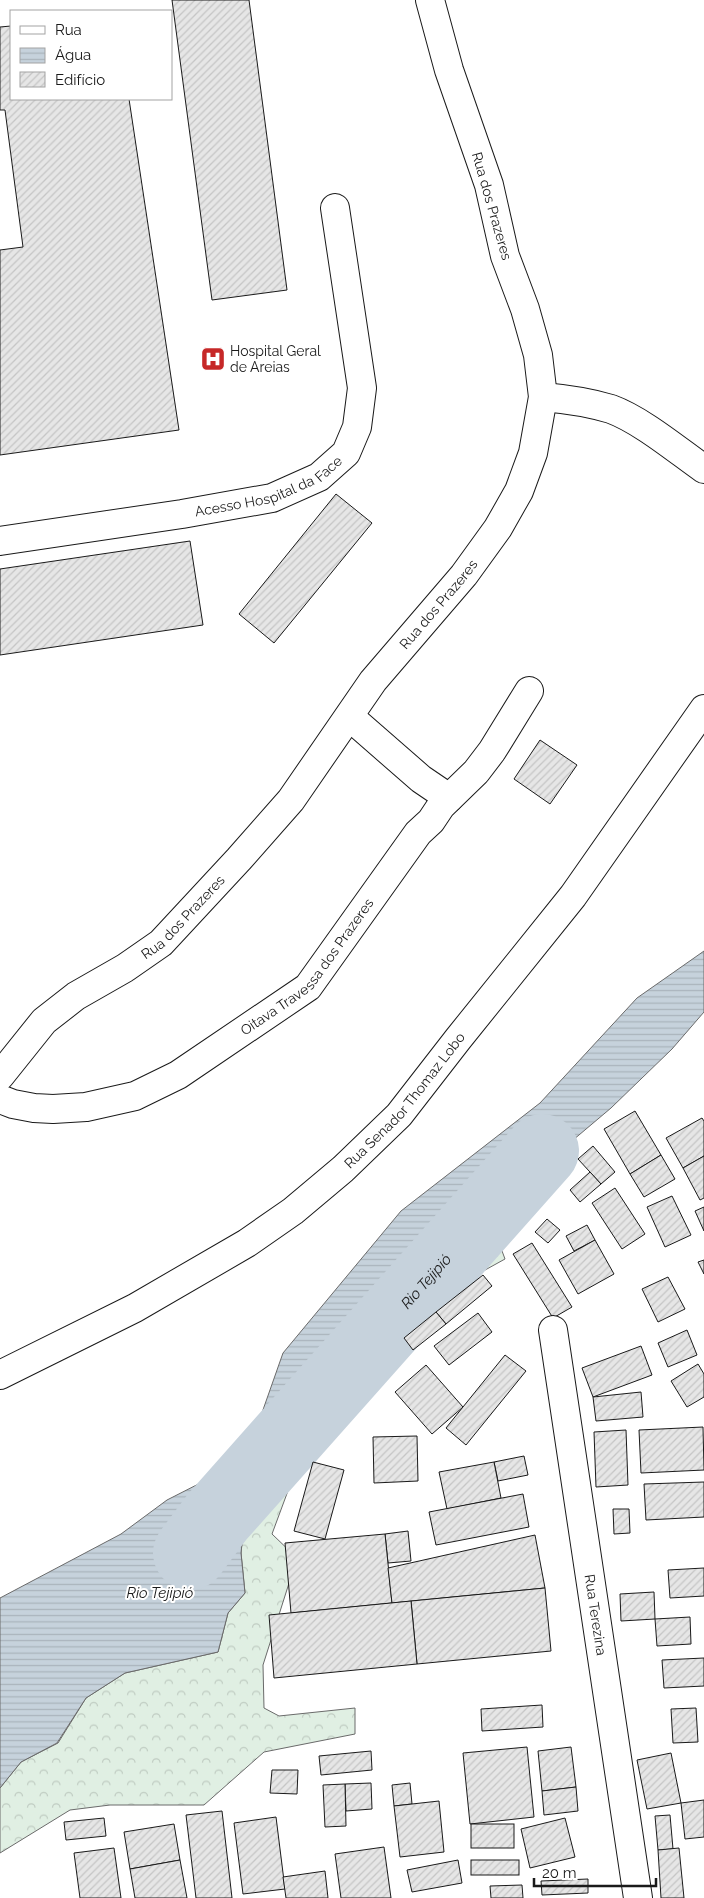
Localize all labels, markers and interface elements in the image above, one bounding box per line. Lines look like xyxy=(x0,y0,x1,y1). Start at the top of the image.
legend xyxy=(10,10,172,100)
text: Rua xyxy=(55,21,82,39)
text: Água xyxy=(55,46,91,64)
text: Edifício xyxy=(55,71,105,89)
street label: Rua dos Prazeres xyxy=(469,150,515,262)
place label: Hospital Geral de Areias xyxy=(230,343,321,375)
hospital icon: Hospital Geral de Areias xyxy=(200,346,226,372)
street label: Acesso Hospital da Face xyxy=(194,452,345,520)
street label: Rua dos Prazeres xyxy=(396,556,481,652)
street label: Rua dos Prazeres xyxy=(138,872,228,962)
street label: Oitava Travessa dos Prazeres xyxy=(237,895,377,1038)
street label: Rua Senador Thomaz Lobo xyxy=(341,1029,468,1171)
water label: Rio Tejipió xyxy=(397,1250,455,1312)
street label: Rua Terezina xyxy=(582,1573,610,1657)
water label: Rio Tejipió xyxy=(127,1584,193,1602)
scale bar xyxy=(534,1856,656,1888)
text: 20 m xyxy=(542,1864,577,1882)

